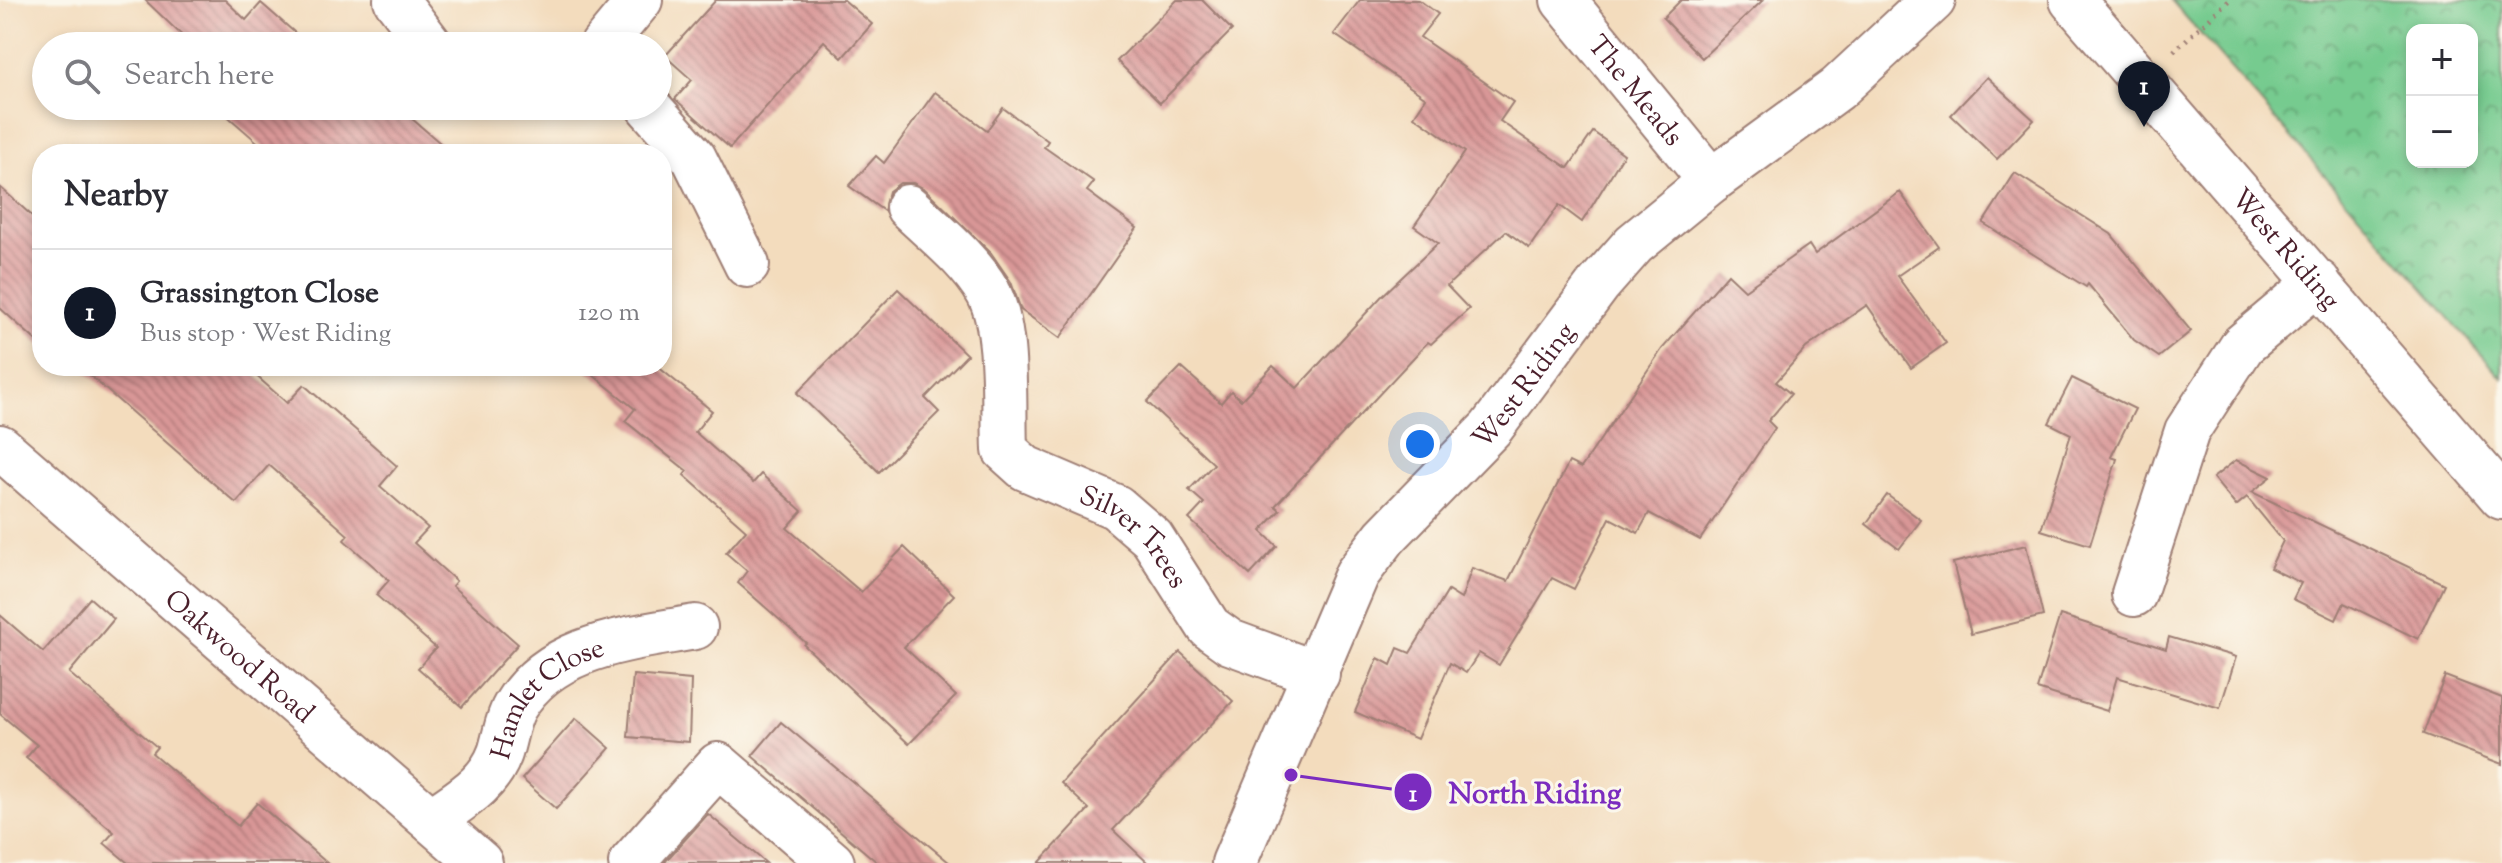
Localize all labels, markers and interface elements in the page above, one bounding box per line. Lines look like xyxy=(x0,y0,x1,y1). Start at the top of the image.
map controls xyxy=(2406,24,2478,168)
button: + xyxy=(2406,24,2478,96)
street label: The Meads xyxy=(1577,28,1692,156)
search box xyxy=(32,32,672,120)
icon: search xyxy=(60,54,104,98)
text: Search here xyxy=(124,55,274,98)
pin: 1 xyxy=(2118,61,2170,127)
button: − xyxy=(2406,96,2478,168)
text: Nearby xyxy=(64,172,169,221)
street label: West Riding xyxy=(2220,180,2348,320)
text: Grassington Close xyxy=(140,273,379,316)
text: 1 xyxy=(86,295,94,332)
text: 120 m xyxy=(578,295,640,332)
street label: West Riding xyxy=(1464,315,1586,459)
text: Bus stop · West Riding xyxy=(140,316,391,353)
your location xyxy=(1400,424,1440,464)
street label: Silver Trees xyxy=(1072,477,1196,597)
street label: Oakwood Road xyxy=(155,581,322,734)
street label: Hamlet Close xyxy=(482,629,610,764)
callout: North Riding xyxy=(1393,765,1638,819)
text: North Riding xyxy=(1449,774,1622,817)
text: 1 xyxy=(1409,778,1418,812)

